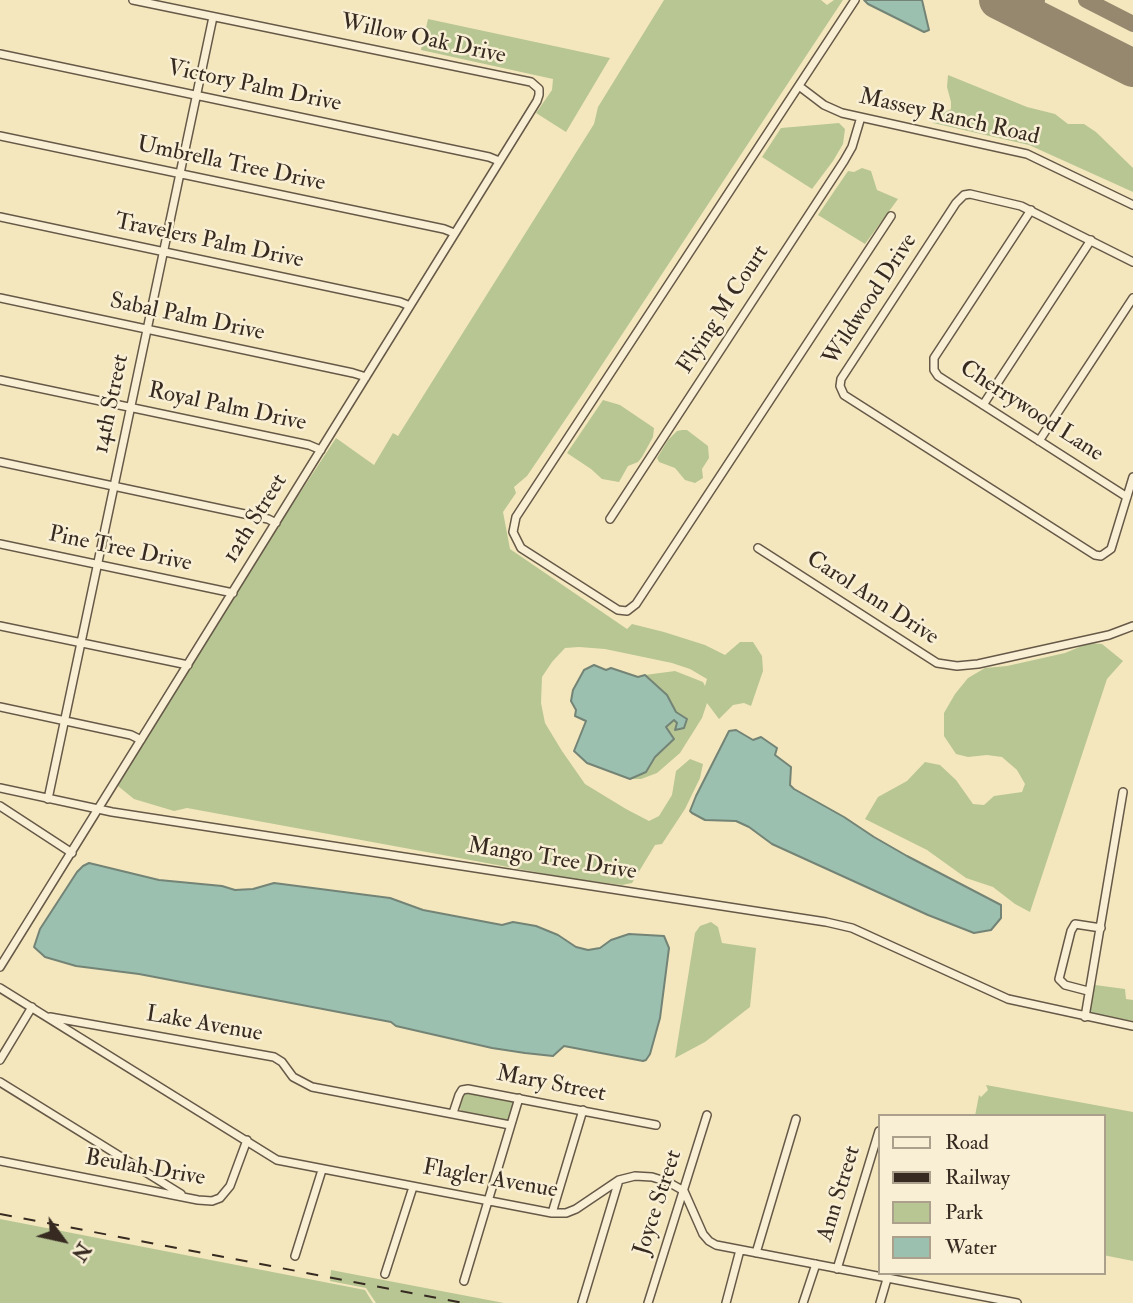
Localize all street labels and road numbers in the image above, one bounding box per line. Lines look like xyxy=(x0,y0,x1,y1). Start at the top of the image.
street label: Willow Oak Drive xyxy=(338,9,508,71)
street label: Victory Palm Drive xyxy=(165,55,343,119)
street label: Massey Ranch Road xyxy=(856,84,1042,152)
street label: Umbrella Tree Drive xyxy=(134,132,328,198)
street label: Travelers Palm Drive xyxy=(112,209,306,275)
street label: Wildwood Drive xyxy=(818,229,924,371)
street label: Flying M Court xyxy=(672,241,776,379)
street label: Sabal Palm Drive xyxy=(107,288,267,348)
street label: 14th Street xyxy=(88,352,136,456)
street label: Cherrywood Lane xyxy=(954,355,1108,469)
street label: Royal Palm Drive xyxy=(145,378,309,438)
street label: 12th Street xyxy=(218,469,294,569)
street label: Pine Tree Drive xyxy=(46,521,194,579)
street label: Carol Ann Drive xyxy=(801,546,943,652)
street label: Mango Tree Drive xyxy=(466,833,638,887)
street label: Lake Avenue xyxy=(144,1001,264,1049)
street label: Mary Street xyxy=(494,1061,608,1109)
street label: Ann Street xyxy=(812,1143,868,1245)
street label: Beulah Drive xyxy=(83,1145,207,1193)
street label: Joyce Street xyxy=(629,1147,689,1259)
street label: Flagler Avenue xyxy=(420,1155,560,1205)

